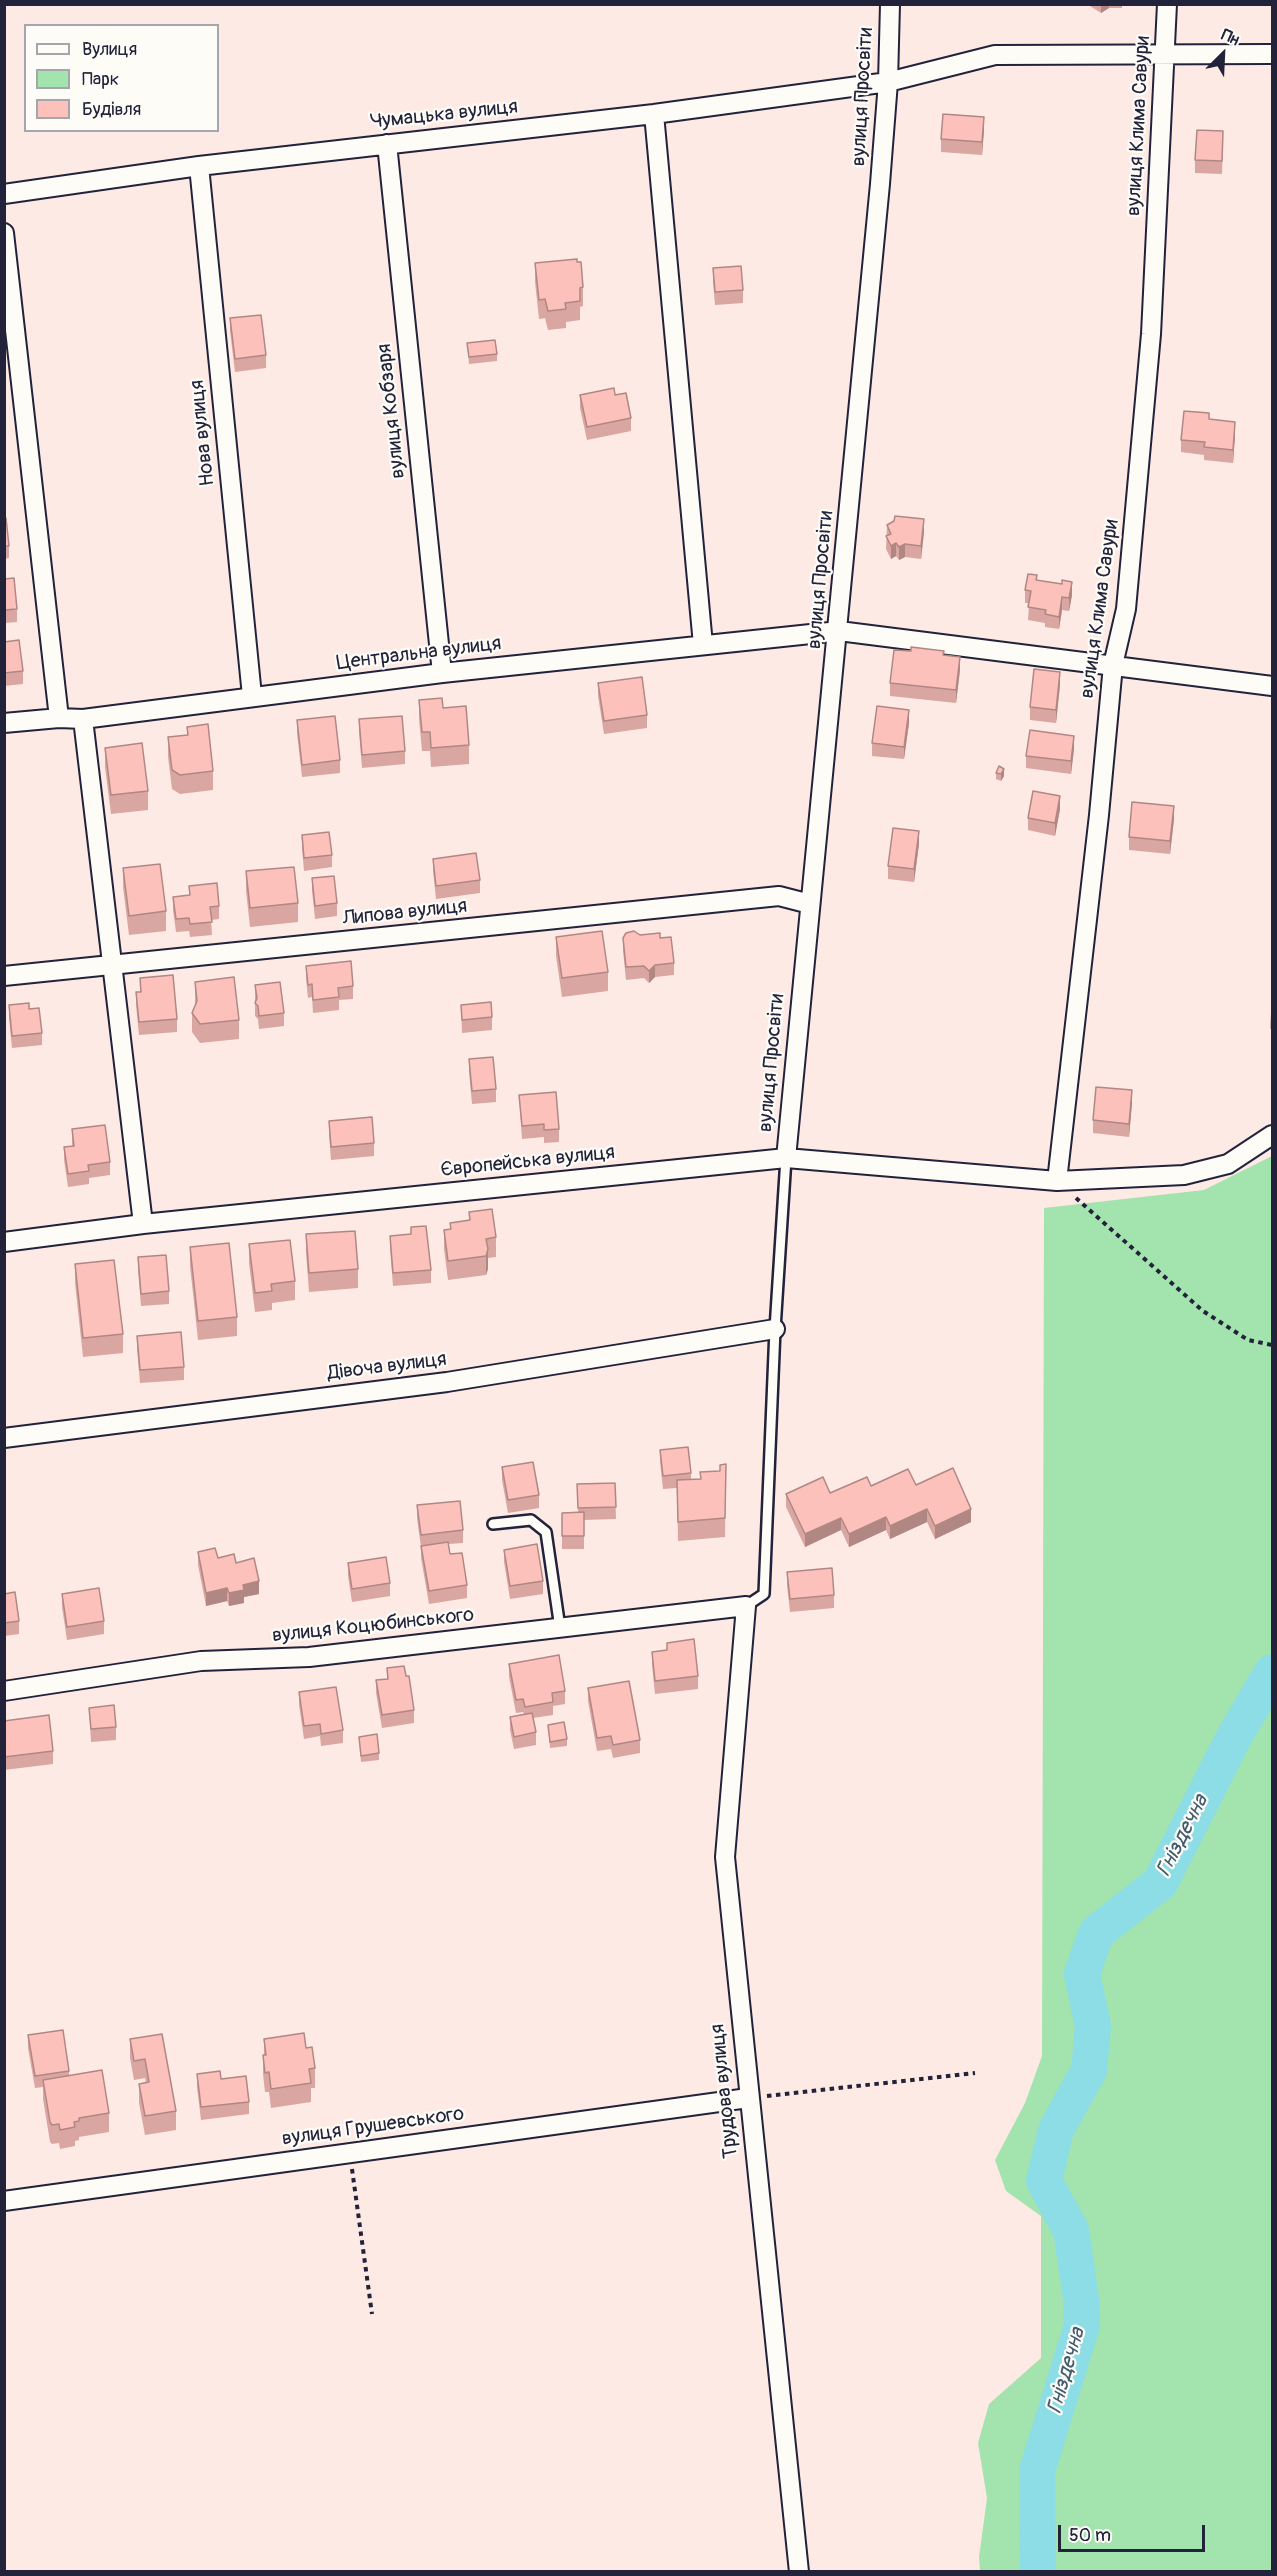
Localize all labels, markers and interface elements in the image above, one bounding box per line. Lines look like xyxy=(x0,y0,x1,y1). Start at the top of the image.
legend xyxy=(24,24,219,132)
north arrow xyxy=(1193,24,1253,84)
text: Пн xyxy=(1218,25,1242,50)
street label: вулиця Просвіти xyxy=(847,27,879,167)
street label: вулиця Клима Савури xyxy=(1122,35,1156,217)
text: Вулиця xyxy=(82,38,137,61)
text: Парк xyxy=(82,68,119,91)
street label: Чумацька вулиця xyxy=(369,95,519,135)
text: Будівля xyxy=(82,98,141,121)
street label: вулиця Кобзаря xyxy=(373,342,411,480)
street label: Нова вулиця xyxy=(185,379,221,487)
street label: вулиця Просвіти xyxy=(803,510,839,650)
street label: вулиця Клима Савури xyxy=(1076,518,1124,700)
street label: Центральна вулиця xyxy=(335,632,503,676)
street label: Липова вулиця xyxy=(342,895,468,931)
street label: вулиця Просвіти xyxy=(754,993,790,1133)
street label: Європейська вулиця xyxy=(440,1141,616,1183)
street label: Дівоча вулиця xyxy=(326,1348,448,1386)
street label: вулиця Коцюбинського xyxy=(271,1603,475,1649)
water label: Гніздечна xyxy=(1152,1791,1214,1881)
street label: Трудова вулиця xyxy=(706,2023,744,2159)
street label: вулиця Грушевського xyxy=(280,2102,466,2152)
water label: Гніздечна xyxy=(1043,2325,1091,2417)
scale bar xyxy=(1061,2513,1208,2551)
text: 50 m xyxy=(1069,2524,1111,2547)

